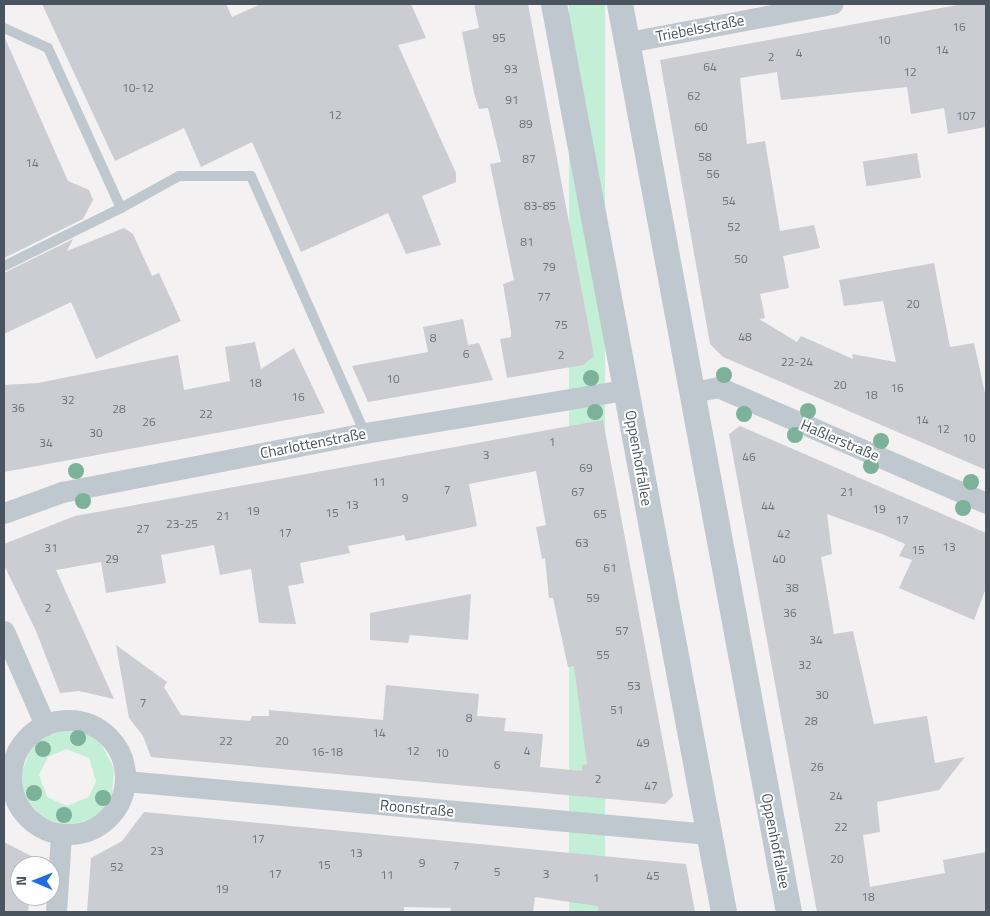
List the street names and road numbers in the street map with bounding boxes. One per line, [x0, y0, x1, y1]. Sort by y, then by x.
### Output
street label: Triebelsstraße [654, 11, 746, 45]
street label: Oppenhoffallee [622, 409, 656, 507]
street label: Haßlerstraße [798, 415, 882, 465]
street label: Charlottenstraße [259, 424, 367, 462]
street label: Oppenhoffallee [758, 792, 794, 890]
street label: Roonstraße [379, 796, 455, 820]

